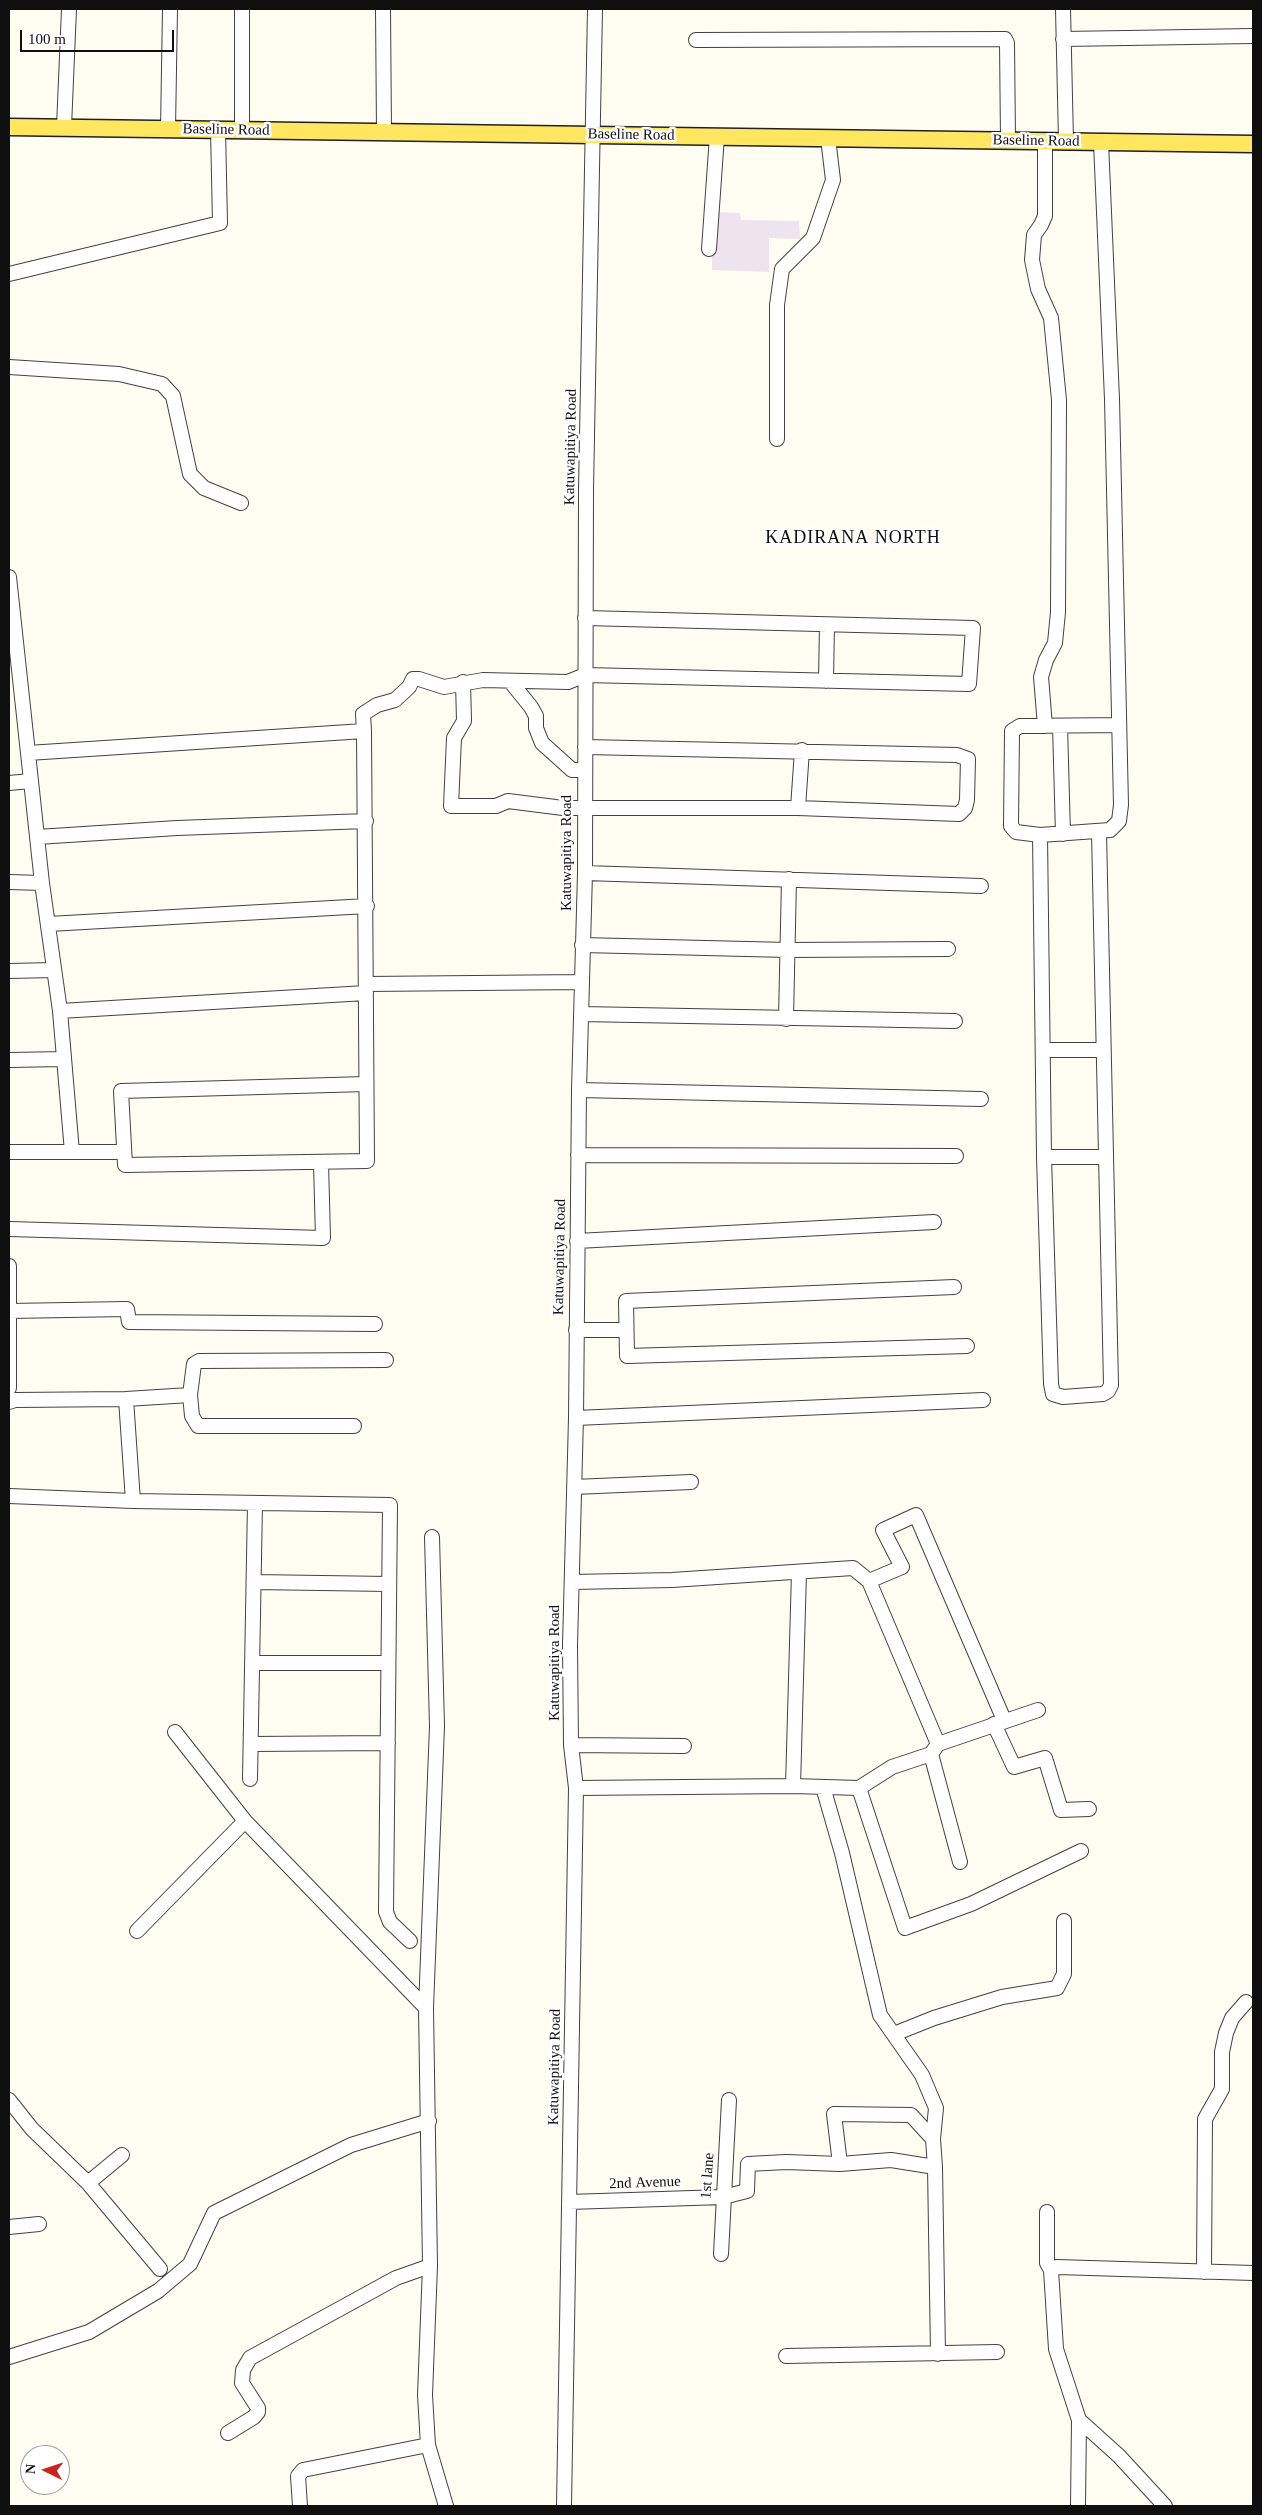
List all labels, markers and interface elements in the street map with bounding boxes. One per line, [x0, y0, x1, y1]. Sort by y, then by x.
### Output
scale bar [22, 20, 176, 52]
text: 100 m [28, 31, 66, 47]
street label: Baseline Road [182, 120, 270, 140]
street label: Baseline Road [587, 125, 675, 145]
street label: Baseline Road [992, 131, 1080, 151]
street label: Katuwapitiya Road [561, 389, 581, 505]
district label: KADIRANA NORTH [764, 527, 942, 549]
street label: Katuwapitiya Road [558, 795, 576, 911]
street label: Katuwapitiya Road [550, 1199, 570, 1315]
street label: Katuwapitiya Road [546, 1605, 564, 1721]
street label: Katuwapitiya Road [545, 2009, 565, 2125]
street label: 1st lane [697, 2152, 719, 2200]
street label: 2nd Avenue [609, 2173, 681, 2193]
north arrow [20, 2445, 70, 2495]
text: N [23, 2463, 38, 2475]

